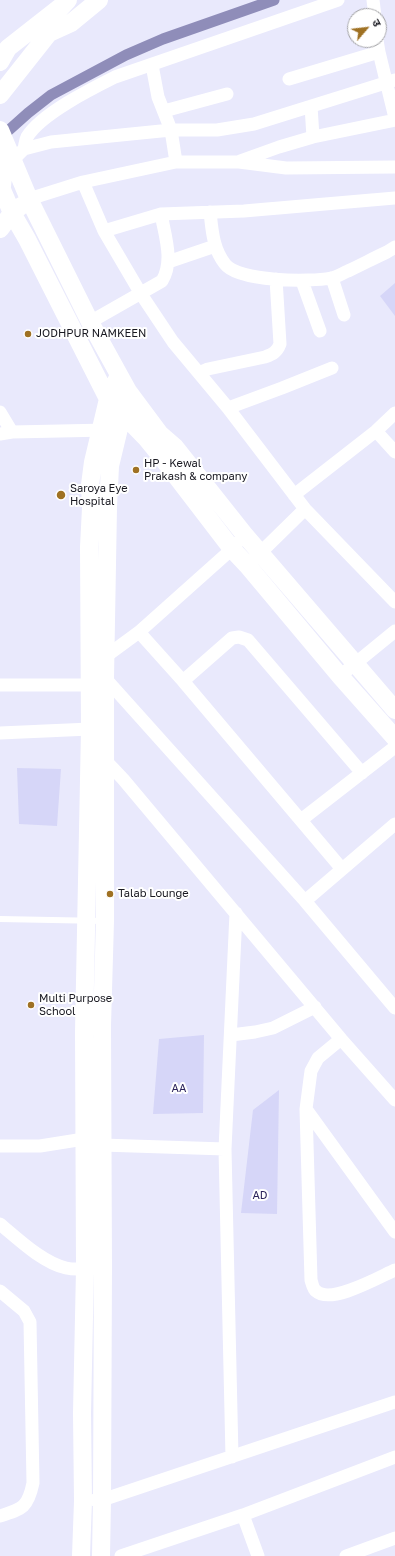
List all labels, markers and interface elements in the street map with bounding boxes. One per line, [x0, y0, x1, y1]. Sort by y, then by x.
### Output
north arrow [347, 8, 387, 48]
text: उ [370, 17, 384, 28]
place label: JODHPUR NAMKEEN [36, 327, 146, 341]
marker: JODHPUR NAMKEEN [23, 329, 33, 339]
place label: HP - Kewal Prakash & company [144, 457, 247, 483]
marker: HP - Kewal Prakash & company [131, 465, 141, 475]
place label: Saroya Eye Hospital [70, 482, 128, 508]
marker: Saroya Eye Hospital [55, 489, 67, 501]
place label: Talab Lounge [118, 887, 189, 901]
marker: Talab Lounge [105, 889, 115, 899]
place label: Multi Purpose School [39, 992, 112, 1018]
marker: Multi Purpose School [26, 1000, 36, 1010]
park label: AA [172, 1082, 186, 1096]
park label: AD [252, 1189, 268, 1203]

